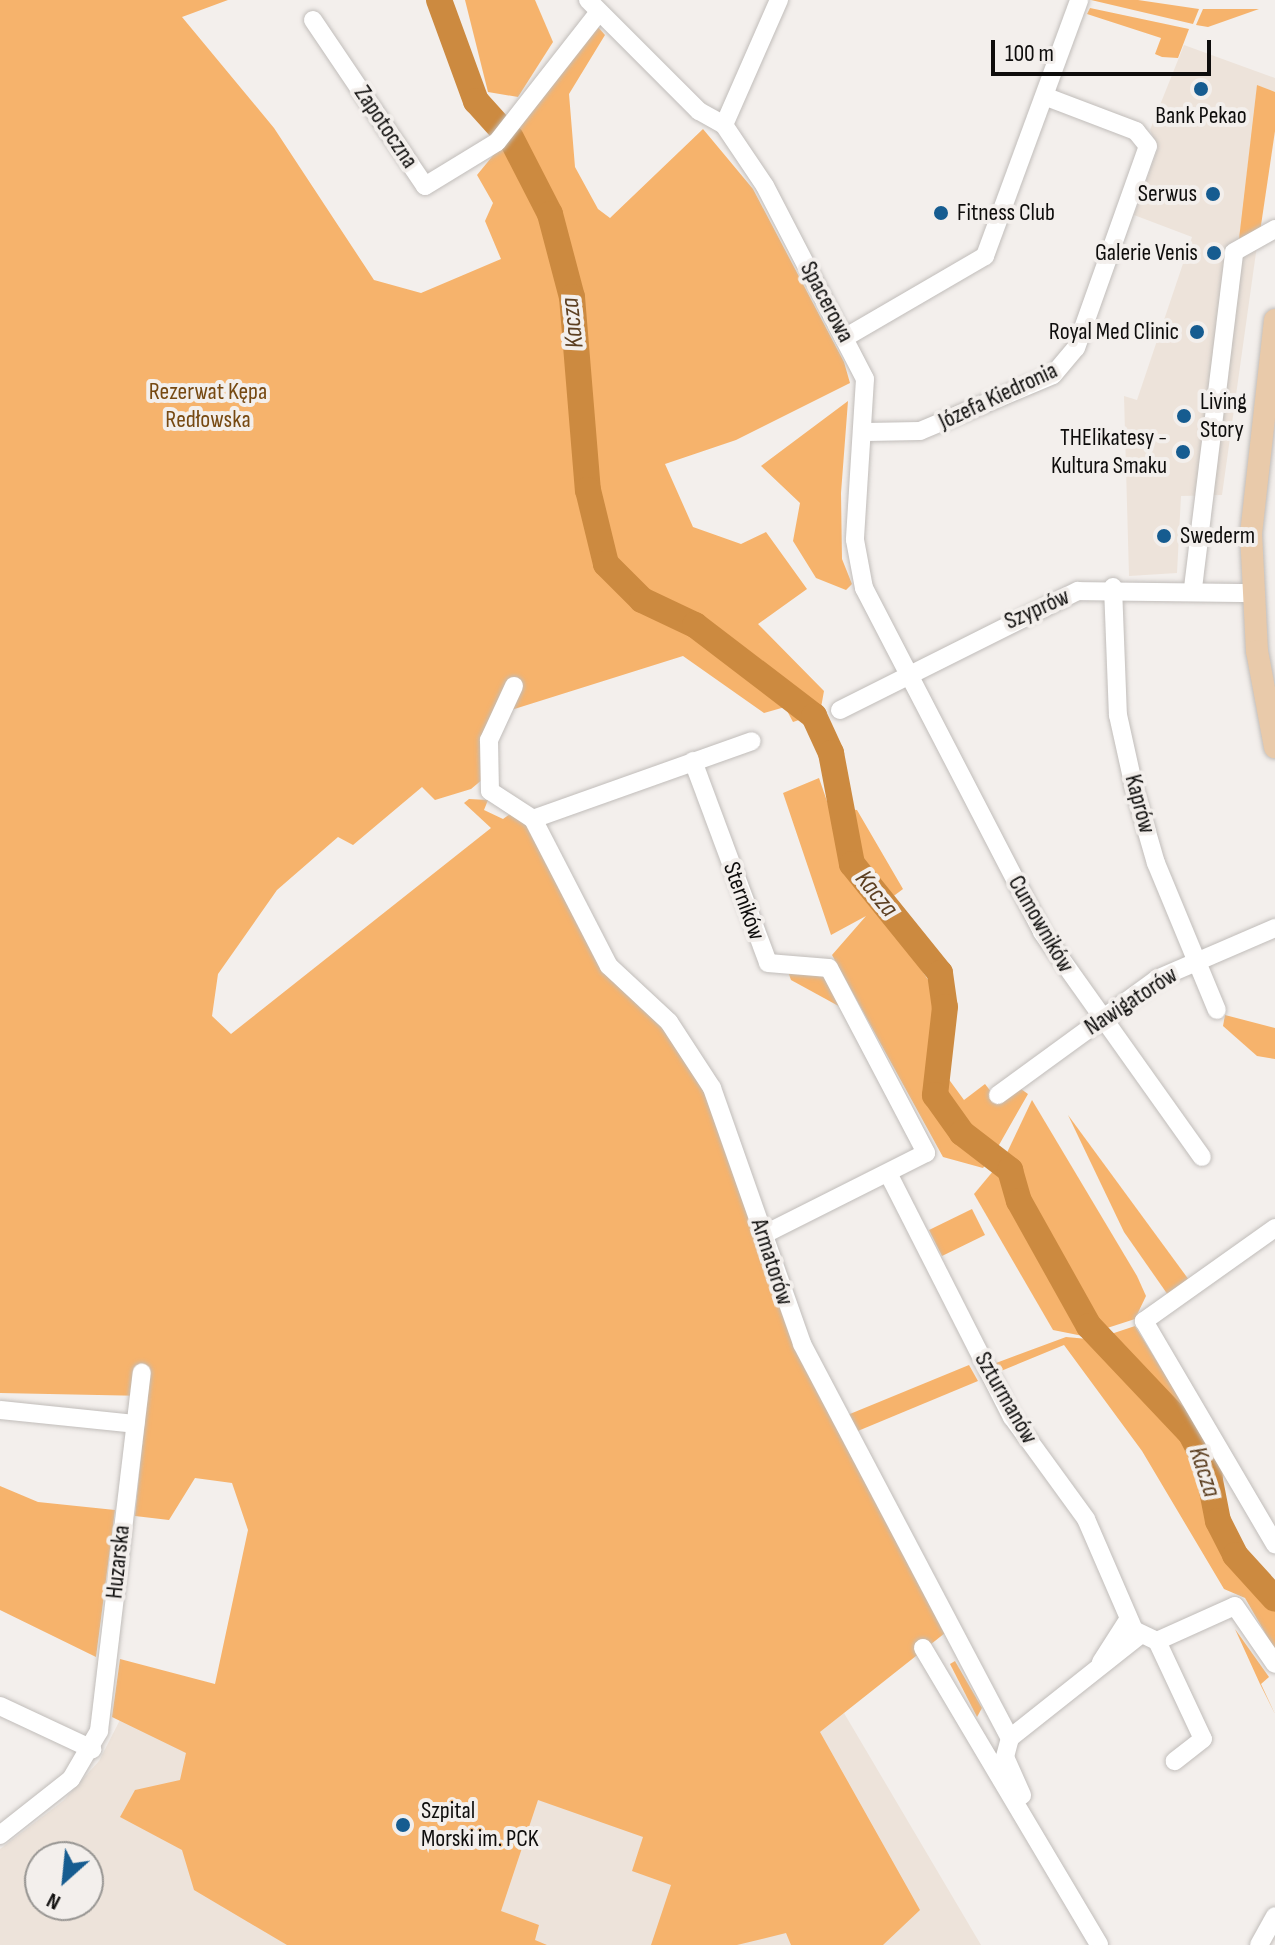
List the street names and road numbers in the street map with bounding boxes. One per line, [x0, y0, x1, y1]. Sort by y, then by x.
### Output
street label: Zapotoczna [348, 80, 424, 174]
street label: Spacerowa [794, 257, 860, 347]
street label: Józefa Kiedronia [934, 356, 1062, 436]
street label: Szyprów [1000, 582, 1074, 636]
street label: Kaprów [1118, 771, 1162, 837]
street label: Sterników [717, 858, 771, 944]
street label: Cumowników [1002, 870, 1080, 978]
street label: Nawigatorów [1079, 960, 1183, 1042]
street label: Armatorów [745, 1215, 799, 1309]
street label: Szturmanów [968, 1347, 1044, 1449]
street label: Huzarska [100, 1524, 136, 1600]

